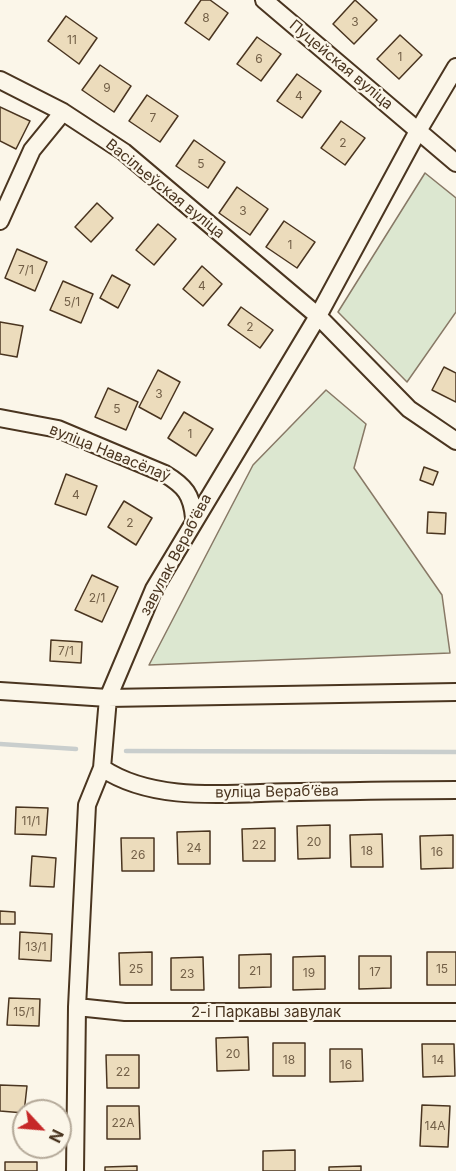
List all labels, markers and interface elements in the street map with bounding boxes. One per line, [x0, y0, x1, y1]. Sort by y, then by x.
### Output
house number: 8 [202, 11, 210, 25]
house number: 3 [351, 15, 359, 29]
street label: Пуцейская вуліца [286, 16, 396, 114]
house number: 11 [67, 33, 77, 47]
house number: 1 [398, 50, 402, 64]
house number: 6 [255, 52, 263, 66]
house number: 9 [103, 81, 111, 95]
house number: 4 [295, 89, 303, 103]
house number: 7 [150, 111, 156, 125]
street label: Васільеўская вуліца [102, 136, 228, 242]
house number: 2 [339, 136, 347, 150]
house number: 5 [197, 157, 205, 171]
house number: 3 [239, 204, 247, 218]
house number: 1 [288, 238, 292, 252]
house number: 7/1 [18, 263, 34, 277]
house number: 4 [198, 279, 206, 293]
house number: 5/1 [64, 295, 80, 309]
house number: 2 [246, 320, 254, 334]
house number: 3 [155, 387, 163, 401]
house number: 5 [113, 402, 121, 416]
street label: вуліца Навасёлаў [47, 420, 173, 486]
house number: 1 [188, 427, 192, 441]
house number: 4 [72, 488, 80, 502]
street label: завулак Верабʼёва [136, 491, 216, 619]
house number: 2 [126, 516, 134, 530]
house number: 2/1 [89, 591, 105, 605]
house number: 7/1 [58, 644, 74, 658]
street label: вуліца Верабʼёва [215, 782, 339, 802]
house number: 11/1 [22, 814, 40, 828]
house number: 20 [307, 835, 321, 849]
house number: 22 [252, 838, 266, 852]
house number: 24 [187, 841, 201, 855]
house number: 18 [361, 844, 373, 858]
house number: 16 [431, 845, 443, 859]
house number: 26 [131, 848, 145, 862]
house number: 13/1 [25, 940, 47, 954]
house number: 25 [129, 962, 143, 976]
house number: 15 [436, 962, 448, 976]
house number: 21 [249, 964, 261, 978]
house number: 17 [369, 965, 381, 979]
house number: 19 [303, 966, 315, 980]
house number: 23 [180, 967, 194, 981]
street label: 2-і Паркавы завулак [191, 1003, 341, 1021]
house number: 15/1 [13, 1005, 35, 1019]
house number: 20 [226, 1047, 240, 1061]
house number: 18 [283, 1053, 295, 1067]
house number: 14 [432, 1053, 444, 1067]
house number: 16 [340, 1058, 352, 1072]
house number: 22 [116, 1065, 130, 1079]
north arrow [12, 1099, 72, 1159]
house number: 22А [112, 1116, 134, 1130]
house number: 14А [425, 1119, 445, 1133]
text: N [45, 1126, 68, 1146]

